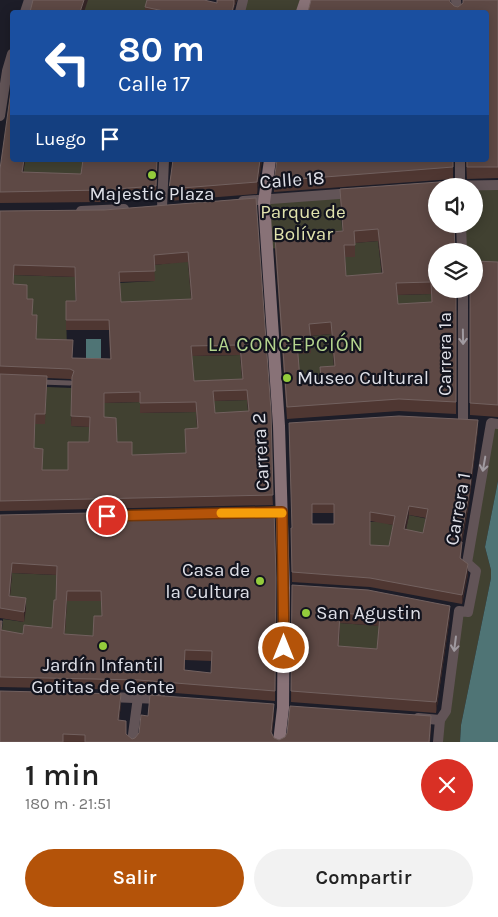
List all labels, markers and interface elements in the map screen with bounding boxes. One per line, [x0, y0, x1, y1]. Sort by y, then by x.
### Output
text: 80 m [118, 29, 205, 70]
icon: left [35, 30, 100, 95]
text: Calle 17 [118, 71, 190, 97]
icon: arrive [96, 125, 124, 153]
text: Luego [35, 128, 86, 150]
street label: Calle 18 [259, 167, 325, 193]
marker: Majestic Plaza [146, 169, 158, 181]
map controls [428, 178, 483, 298]
button: sound [428, 178, 483, 233]
place label: Majestic Plaza [89, 183, 215, 205]
park label: Parque de Bolívar [260, 201, 346, 245]
button: layers [428, 243, 483, 298]
street label: Carrera 1a [434, 312, 456, 396]
one-way arrow [459, 329, 468, 345]
district label: LA CONCEPCIÓN [208, 332, 364, 356]
place label: Museo Cultural [297, 367, 429, 389]
marker: Museo Cultural [281, 372, 293, 384]
street label: Carrera 2 [248, 412, 274, 492]
one-way arrow [478, 455, 488, 471]
street label: Carrera 1 [441, 471, 475, 547]
pin [86, 495, 128, 537]
icon: arrive [93, 502, 121, 530]
place label: Casa de la Cultura [165, 559, 250, 603]
marker: Casa de la Cultura [254, 575, 266, 587]
place label: San Agustin [316, 602, 421, 624]
marker: San Agustin [300, 607, 312, 619]
position arrow [257, 621, 309, 673]
one-way arrow [449, 636, 459, 652]
marker: Jardín Infantil Gotitas de Gente [97, 640, 109, 652]
place label: Jardín Infantil Gotitas de Gente [31, 654, 175, 698]
text: 1 min [25, 757, 99, 793]
button: close [421, 759, 473, 811]
text: 180 m · 21:51 [25, 794, 111, 813]
button: Salir [25, 849, 244, 907]
button: Compartir [254, 849, 473, 907]

